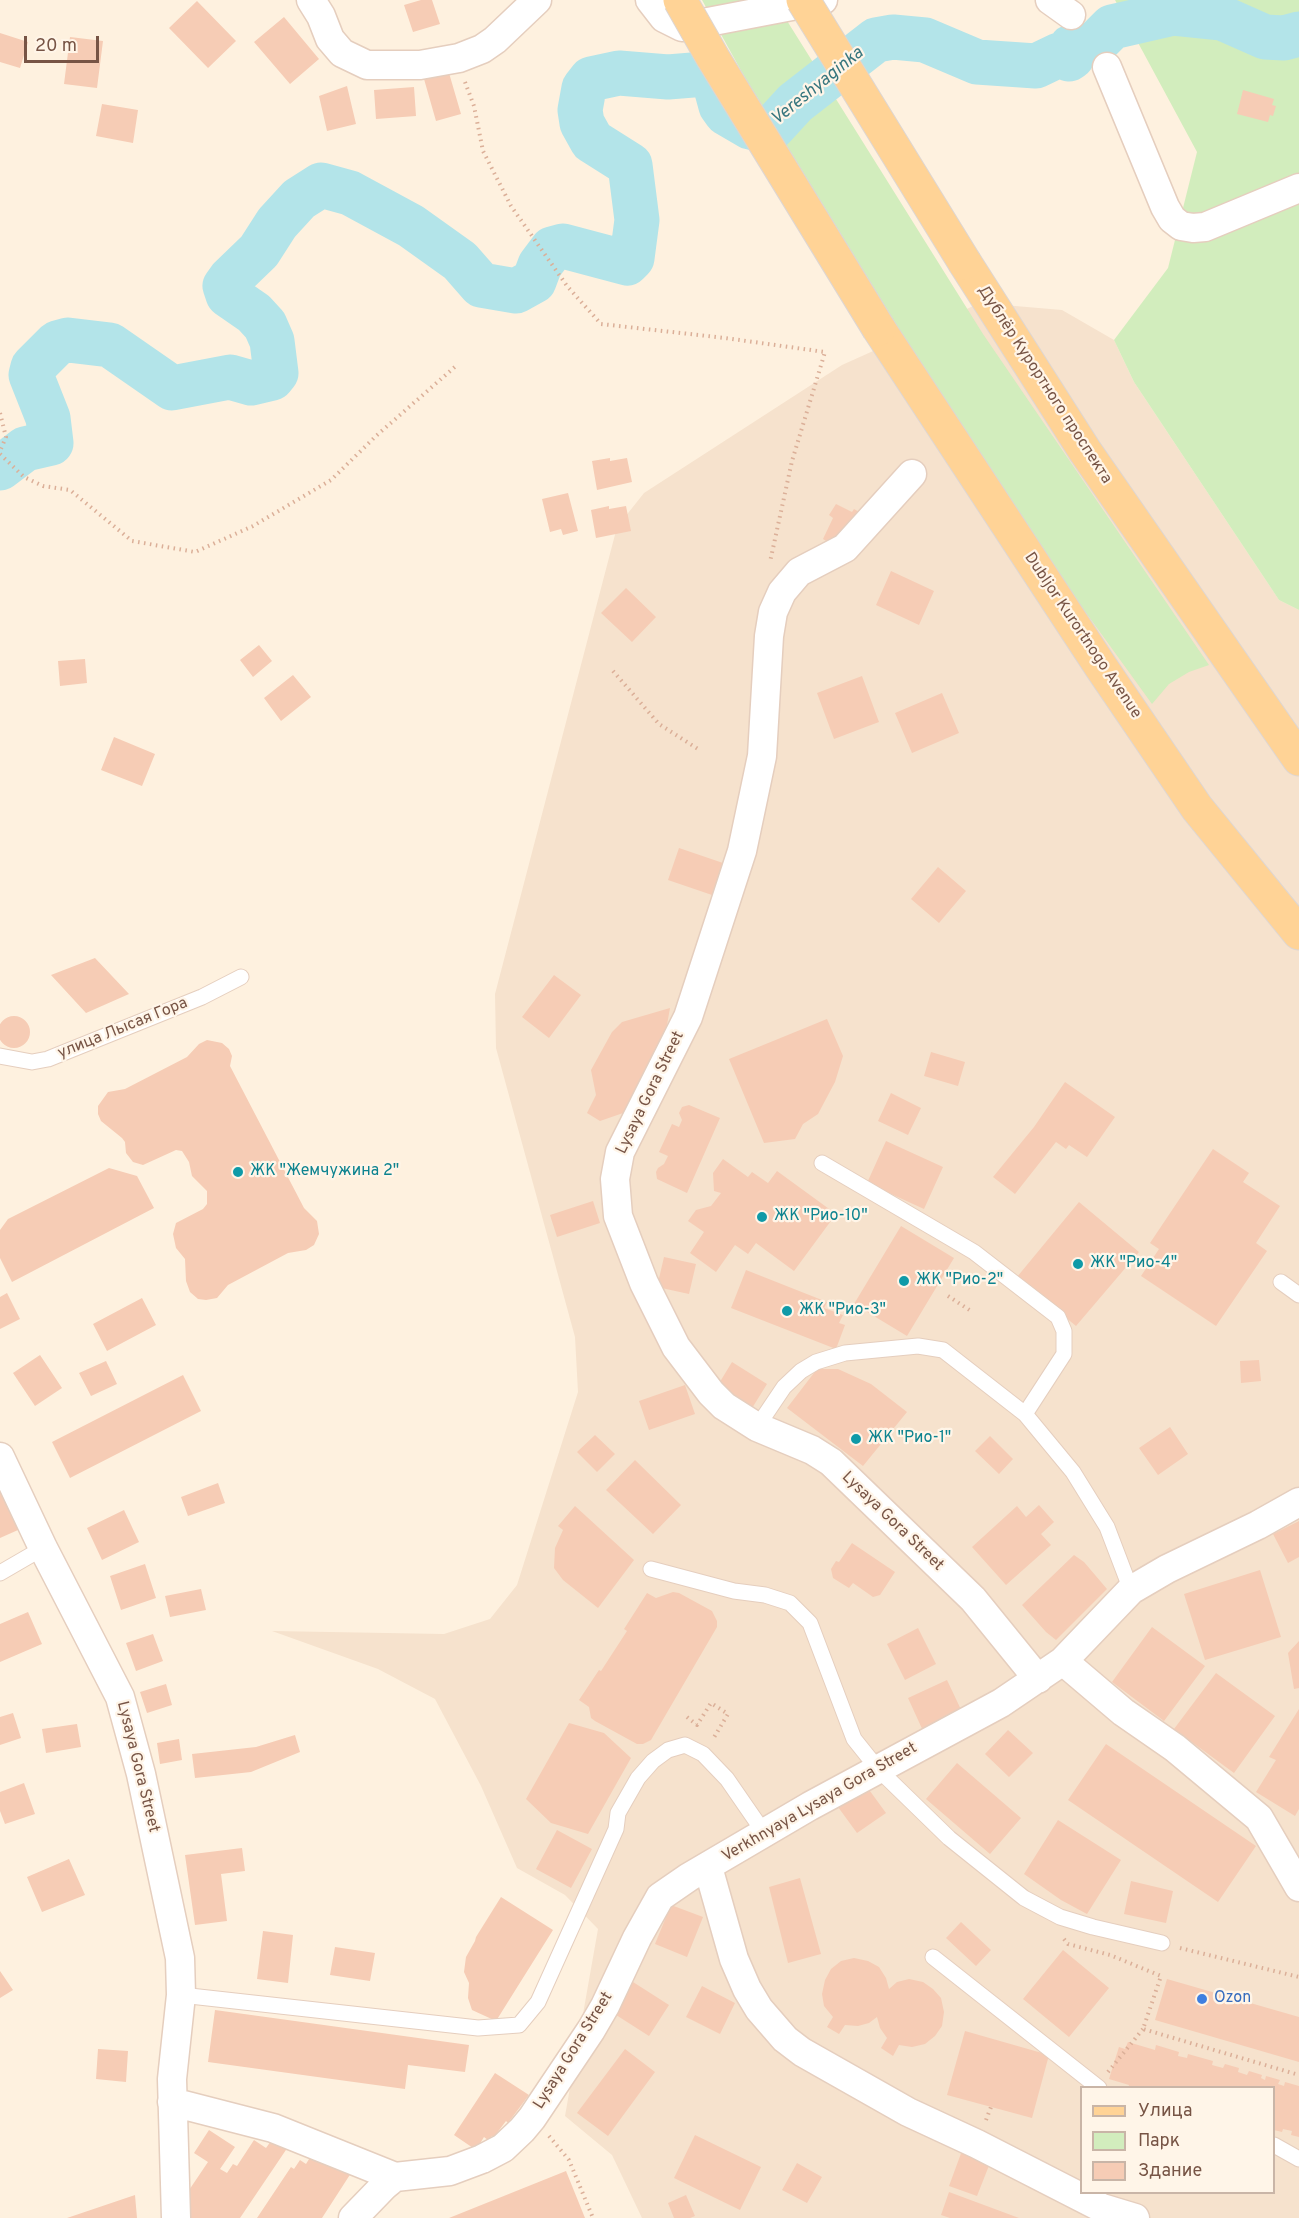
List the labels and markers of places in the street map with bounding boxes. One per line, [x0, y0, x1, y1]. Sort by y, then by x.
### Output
place label: ЖК "Жемчужина 2" [250, 1162, 399, 1182]
marker: ЖК "Жемчужина 2" [231, 1165, 245, 1179]
place label: ЖК "Рио-10" [774, 1207, 868, 1227]
marker: ЖК "Рио-10" [755, 1210, 769, 1224]
place label: ЖК "Рио-4" [1090, 1254, 1177, 1274]
marker: ЖК "Рио-4" [1071, 1257, 1085, 1271]
place label: ЖК "Рио-2" [916, 1271, 1003, 1291]
marker: ЖК "Рио-2" [897, 1274, 911, 1288]
place label: ЖК "Рио-3" [799, 1301, 886, 1321]
marker: ЖК "Рио-3" [780, 1304, 794, 1318]
place label: ЖК "Рио-1" [868, 1429, 951, 1449]
marker: ЖК "Рио-1" [849, 1432, 863, 1446]
place label: Ozon [1214, 1989, 1251, 2009]
marker: Ozon [1195, 1992, 1209, 2006]

